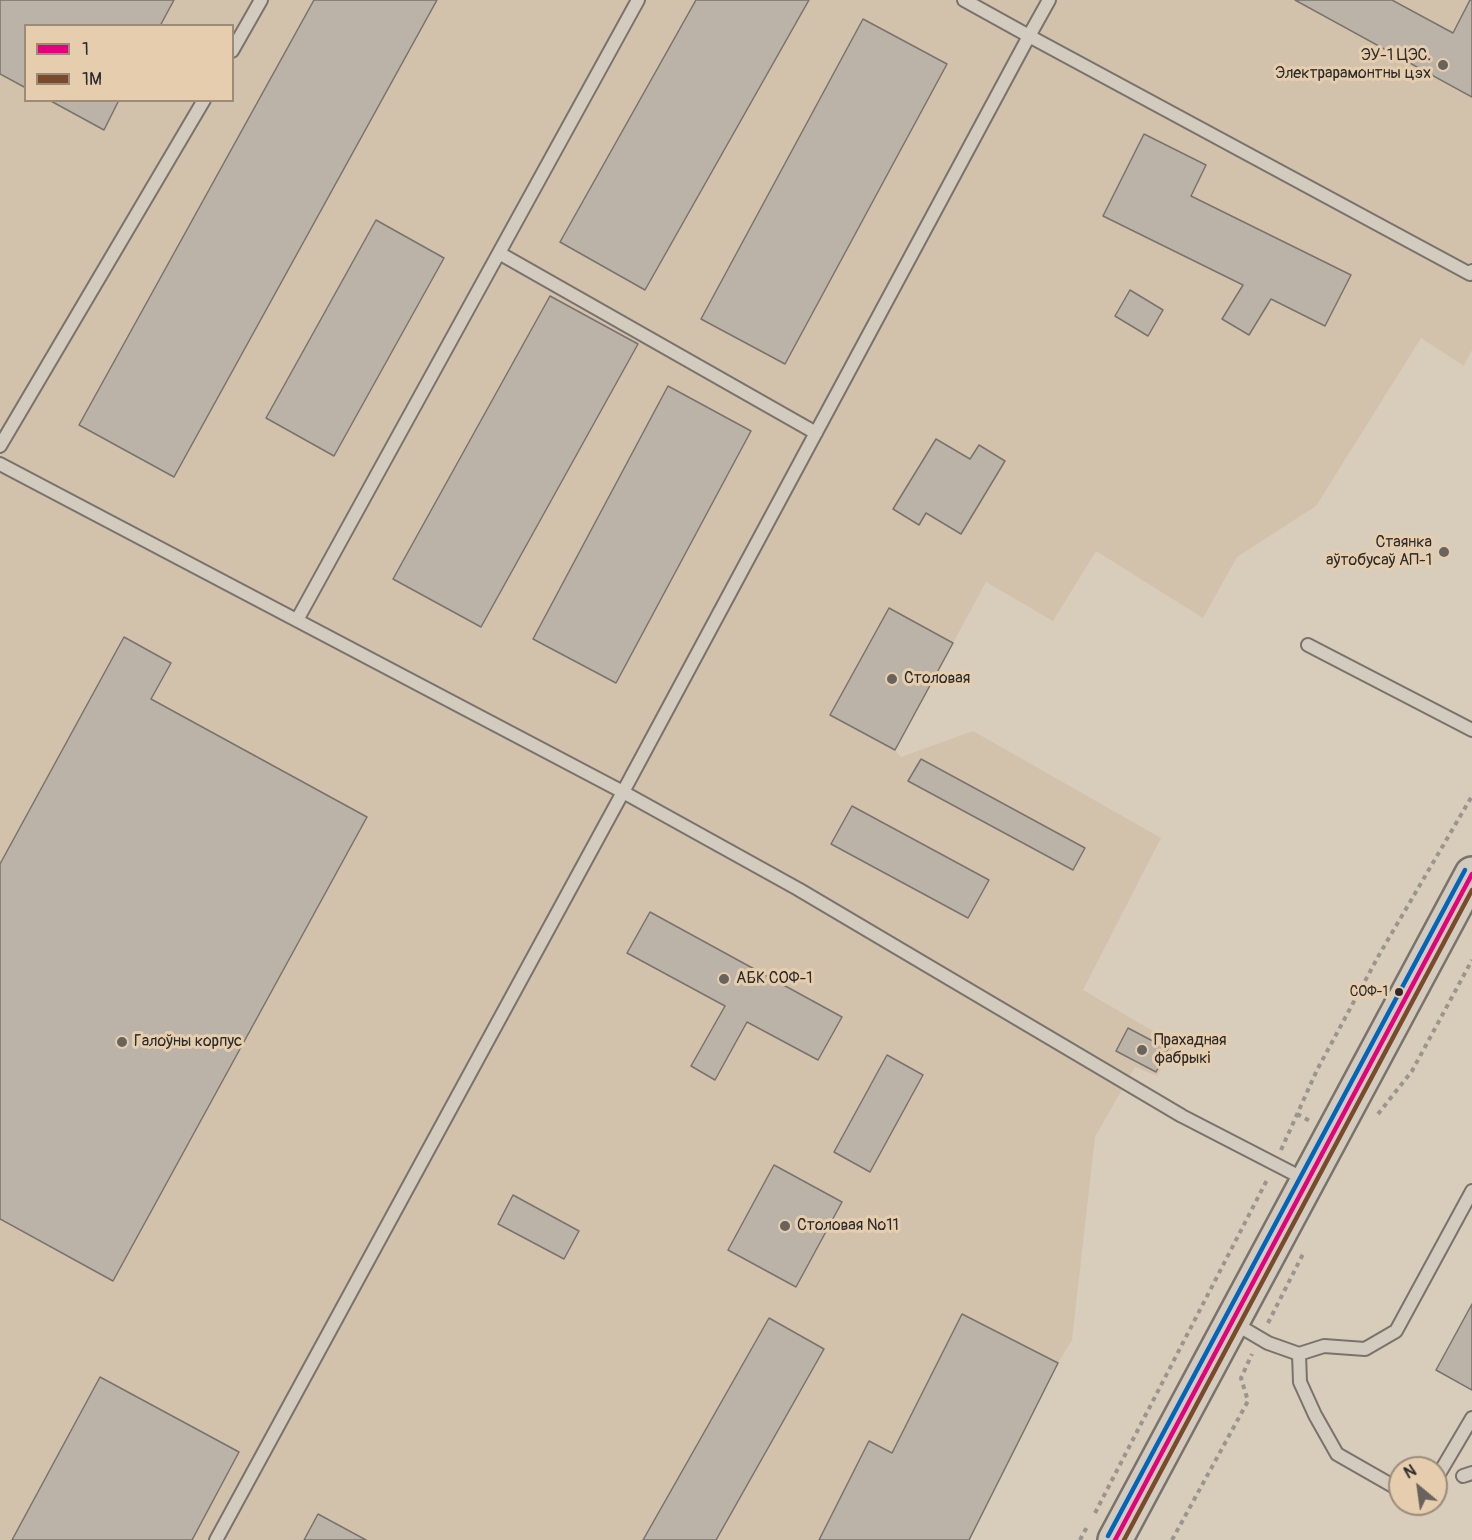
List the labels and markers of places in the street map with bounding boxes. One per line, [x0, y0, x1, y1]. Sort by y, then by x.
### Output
place label: ЭУ-1 ЦЭС. Электрарамонтны цэх [1275, 46, 1431, 84]
marker: ЭУ-1 ЦЭС. Электрарамонтны цэх [1436, 58, 1450, 72]
place label: Стаянка аўтобусаў АП-1 [1326, 533, 1432, 571]
marker: Стаянка аўтобусаў АП-1 [1437, 545, 1451, 559]
place label: Столовая [904, 669, 970, 689]
marker: Столовая [885, 672, 899, 686]
place label: АБК СОФ-1 [736, 969, 812, 989]
marker: АБК СОФ-1 [717, 972, 731, 986]
place label: СОФ-1 [1350, 984, 1388, 1000]
marker: СОФ-1 [1393, 986, 1405, 998]
place label: Прахадная фабрыкі [1154, 1031, 1227, 1069]
place label: Галоўны корпус [134, 1032, 242, 1052]
marker: Галоўны корпус [115, 1035, 129, 1049]
marker: Прахадная фабрыкі [1135, 1043, 1149, 1057]
place label: Столовая №11 [797, 1216, 899, 1236]
marker: Столовая №11 [778, 1219, 792, 1233]

